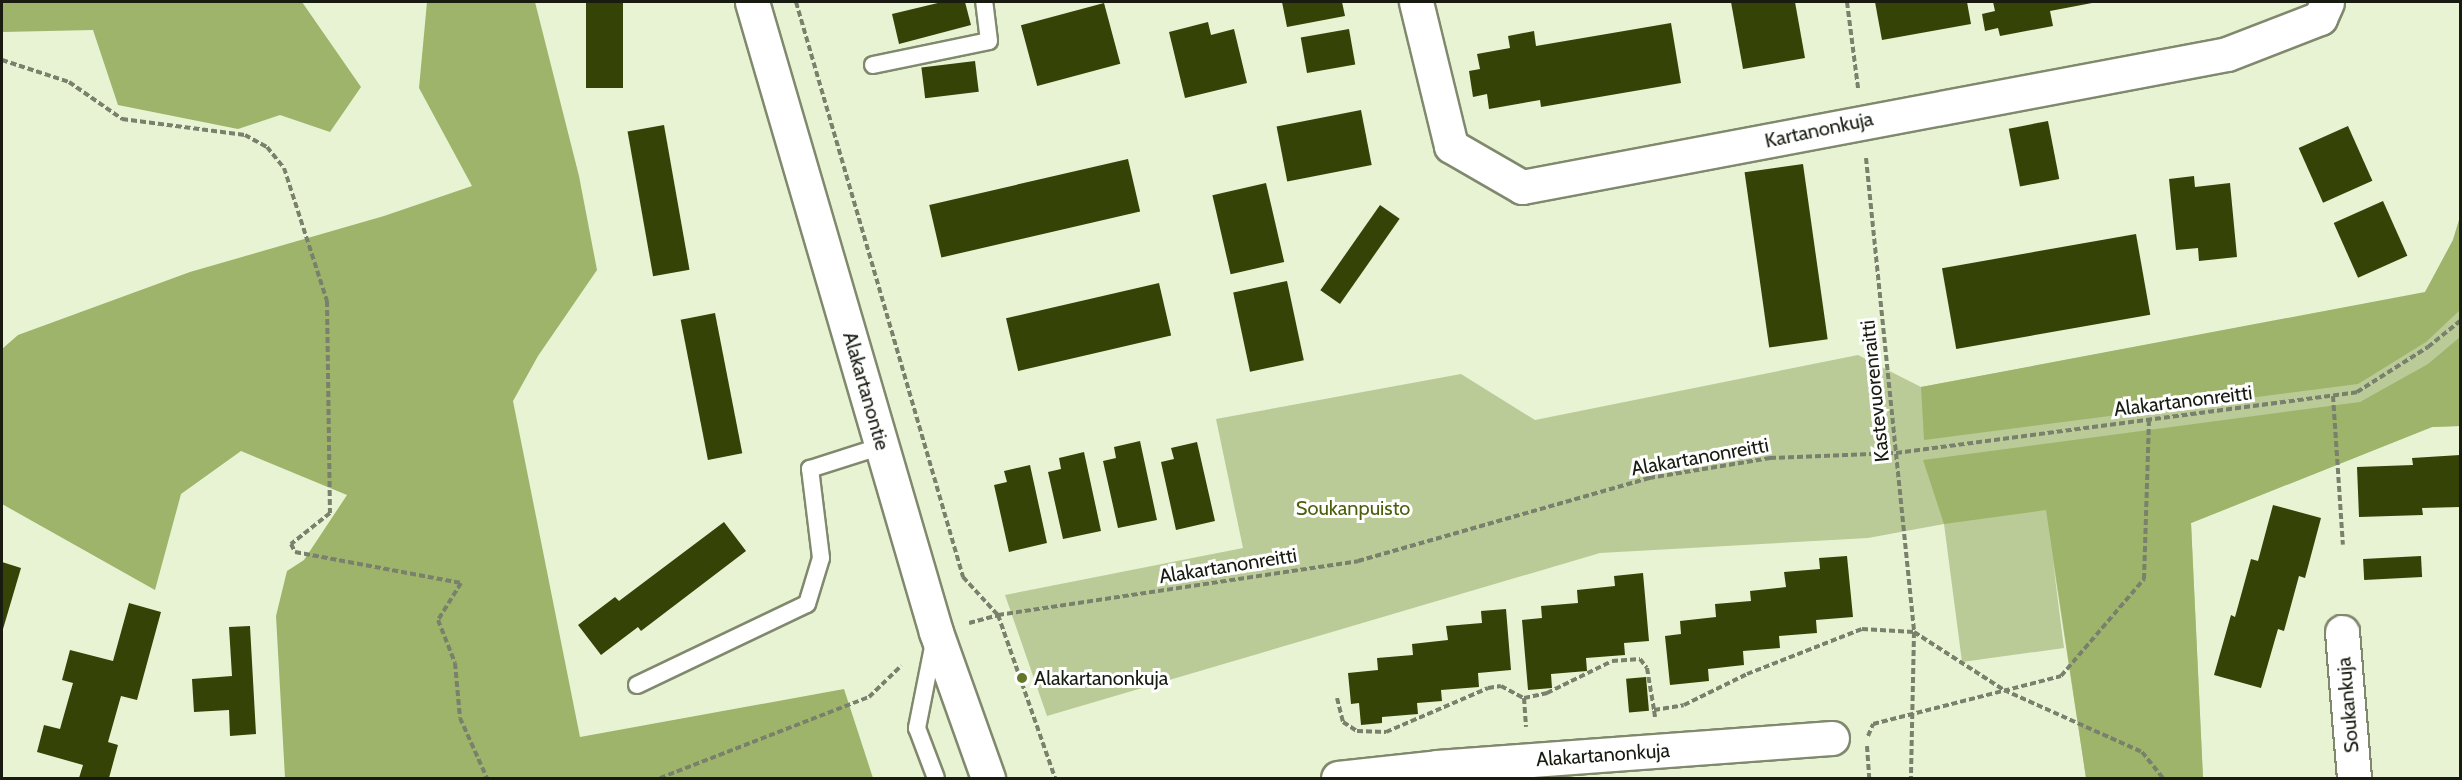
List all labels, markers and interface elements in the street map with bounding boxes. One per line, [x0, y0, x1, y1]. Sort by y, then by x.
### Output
street label: Kartanonkuja [1763, 107, 1875, 153]
street label: Kastevuorenraitti [1856, 319, 1894, 463]
street label: Alakartanontie [838, 329, 894, 453]
street label: Alakartanonreitti [2112, 381, 2254, 421]
street label: Alakartanonreitti [1629, 433, 1771, 481]
park label: Soukanpuisto [1296, 496, 1410, 520]
street label: Alakartanonreitti [1157, 543, 1299, 589]
street label: Soukankuja [2332, 656, 2364, 754]
place label: Alakartanonkuja [1034, 666, 1168, 690]
marker: Alakartanonkuja [1015, 671, 1029, 685]
street label: Alakartanonkuja [1535, 738, 1671, 772]

